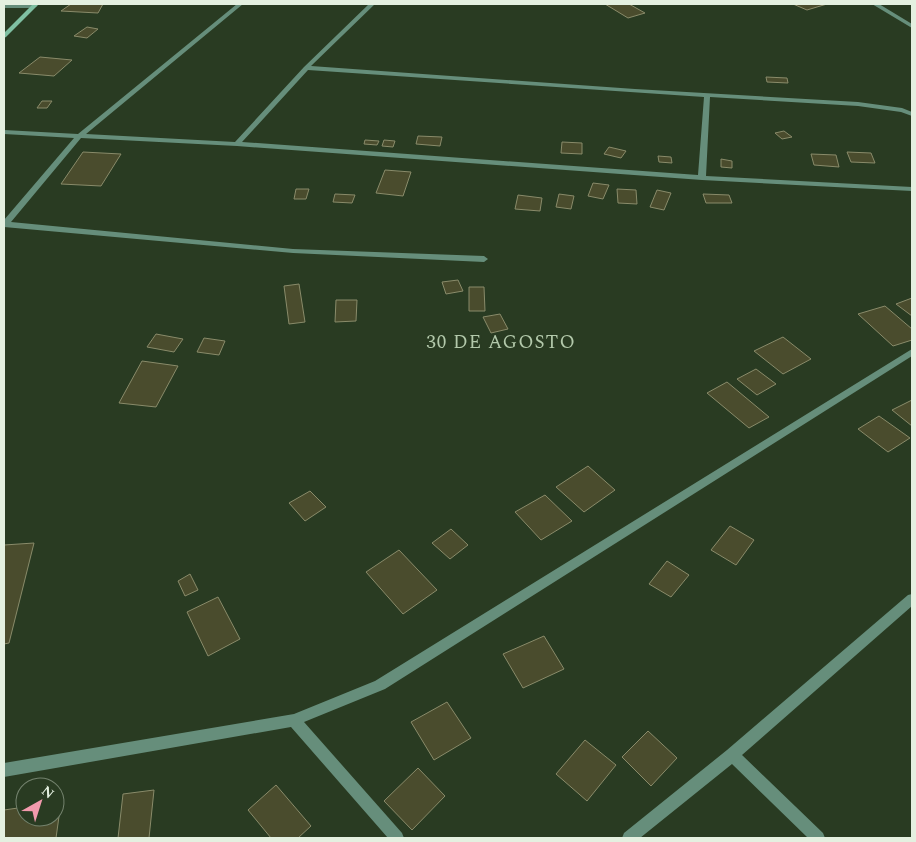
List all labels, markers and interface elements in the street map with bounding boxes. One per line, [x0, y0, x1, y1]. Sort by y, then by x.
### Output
district label: 30 DE AGOSTO [426, 328, 576, 357]
north arrow [15, 777, 65, 827]
text: N [37, 781, 59, 804]

